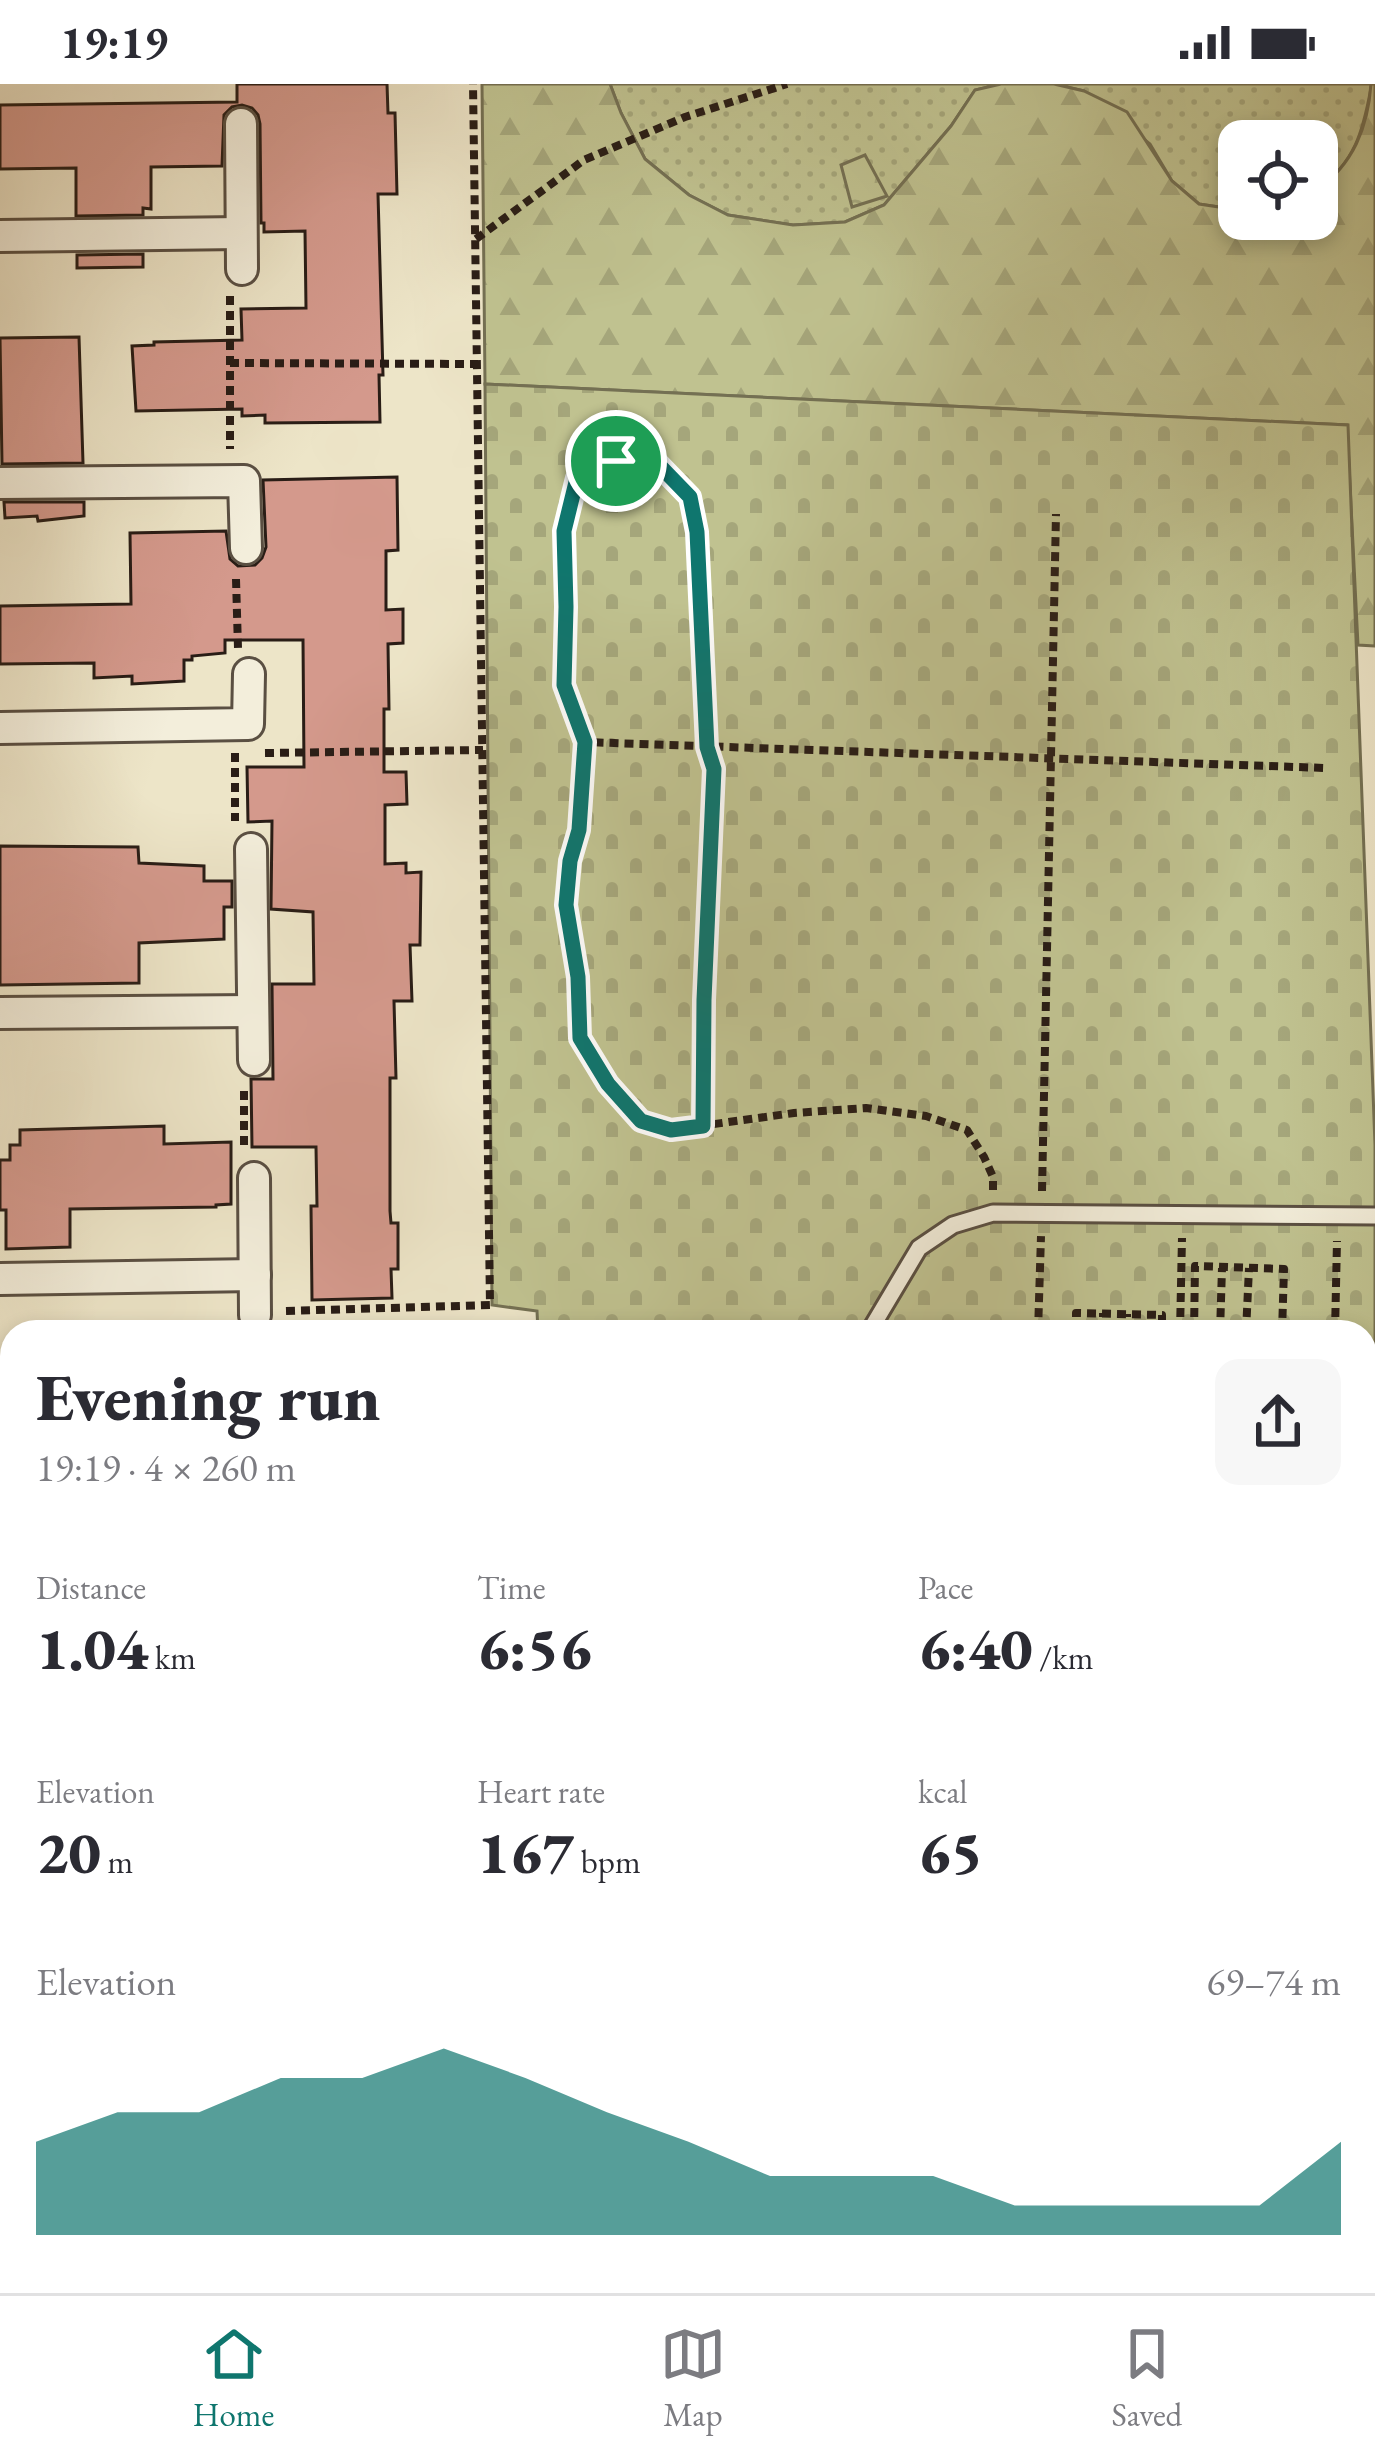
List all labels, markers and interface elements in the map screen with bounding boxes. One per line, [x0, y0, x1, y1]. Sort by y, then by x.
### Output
text: 19:19 [60, 13, 168, 71]
map controls [1218, 120, 1338, 240]
button: locate [1218, 120, 1338, 240]
pin [565, 410, 667, 512]
icon: arrive [583, 428, 649, 494]
text: Evening run [36, 1354, 381, 1440]
button: share [1215, 1359, 1341, 1485]
text: 19:19 · 4 × 260 m [36, 1442, 296, 1493]
text: Distance [36, 1566, 146, 1609]
text: Time [477, 1566, 546, 1609]
text: Pace [918, 1566, 973, 1609]
text: 1.04 [36, 1609, 148, 1687]
text: 6:56 [477, 1609, 592, 1687]
text: 6:40 [918, 1609, 1033, 1687]
text: km [148, 1636, 196, 1679]
text: /km [1033, 1636, 1093, 1679]
text: Elevation [36, 1770, 155, 1813]
text: Heart rate [477, 1770, 605, 1813]
text: kcal [918, 1770, 968, 1813]
text: 20 [36, 1813, 101, 1891]
text: 167 [477, 1813, 574, 1891]
text: 65 [918, 1813, 983, 1891]
text: m [101, 1840, 133, 1883]
text: bpm [574, 1840, 641, 1883]
text: Elevation [36, 1956, 176, 2007]
text: 69–74 m [1207, 1956, 1341, 2007]
tab: Home [193, 2321, 274, 2436]
tab: Map [660, 2321, 726, 2436]
tab: Saved [1111, 2321, 1182, 2436]

